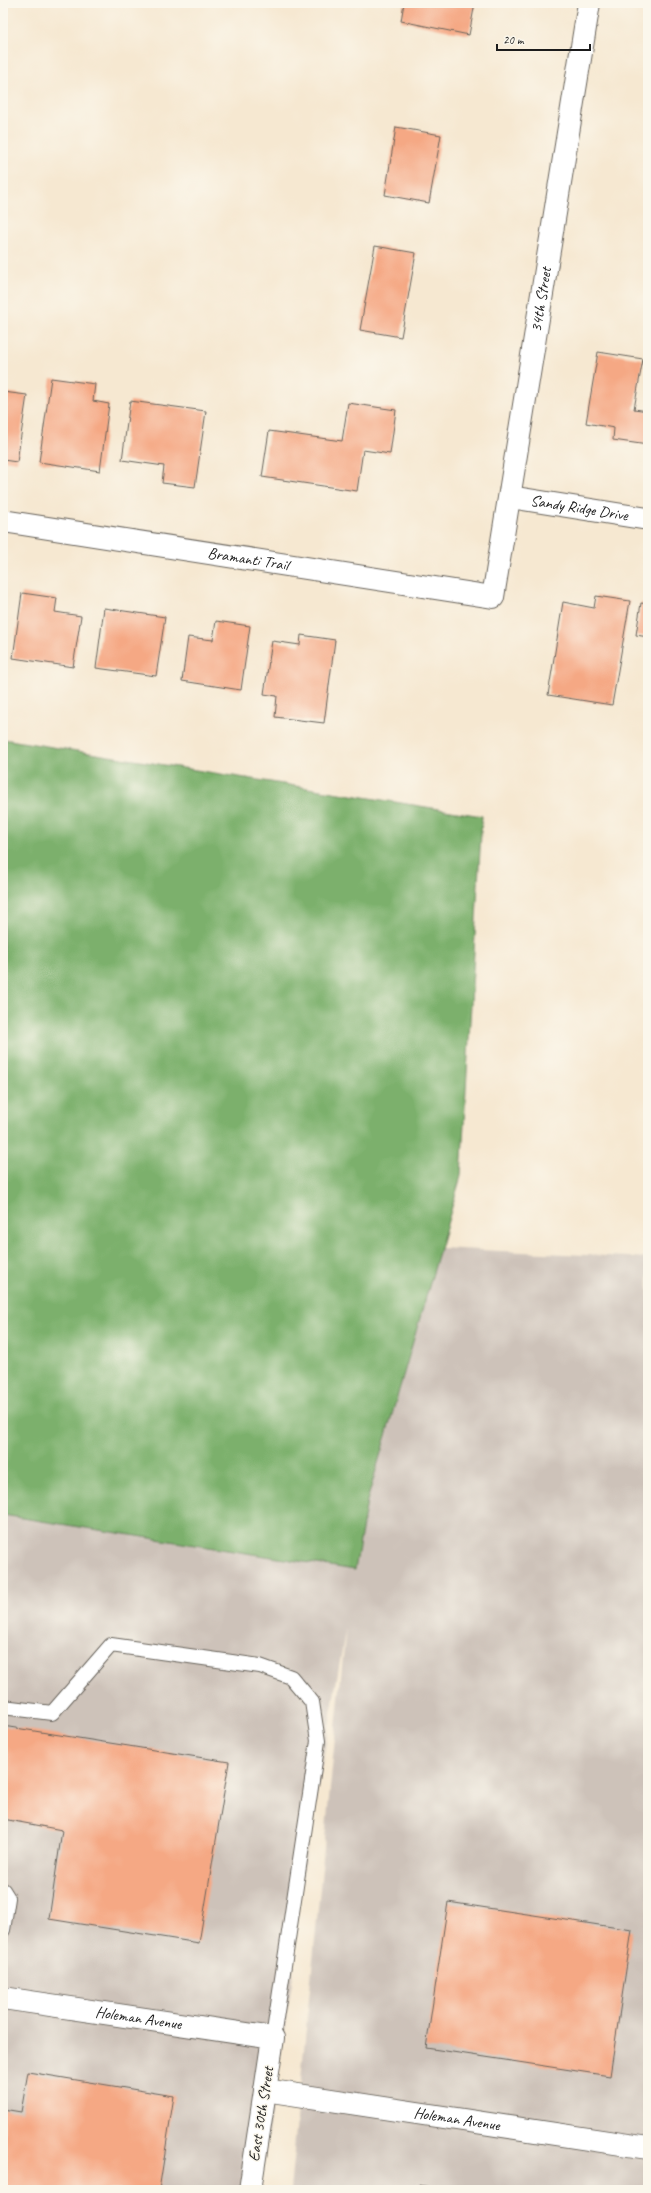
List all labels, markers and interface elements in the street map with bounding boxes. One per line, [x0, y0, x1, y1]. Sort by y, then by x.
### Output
scale bar [497, 26, 590, 52]
text: 20 m [503, 32, 525, 48]
street label: 34th Street [526, 264, 556, 334]
street label: Sandy Ridge Drive [529, 490, 631, 526]
street label: Bramanti Trail [206, 543, 293, 576]
street label: Holeman Avenue [94, 2002, 185, 2035]
street label: East 30th Street [244, 2064, 279, 2163]
street label: Holeman Avenue [412, 2103, 503, 2136]

